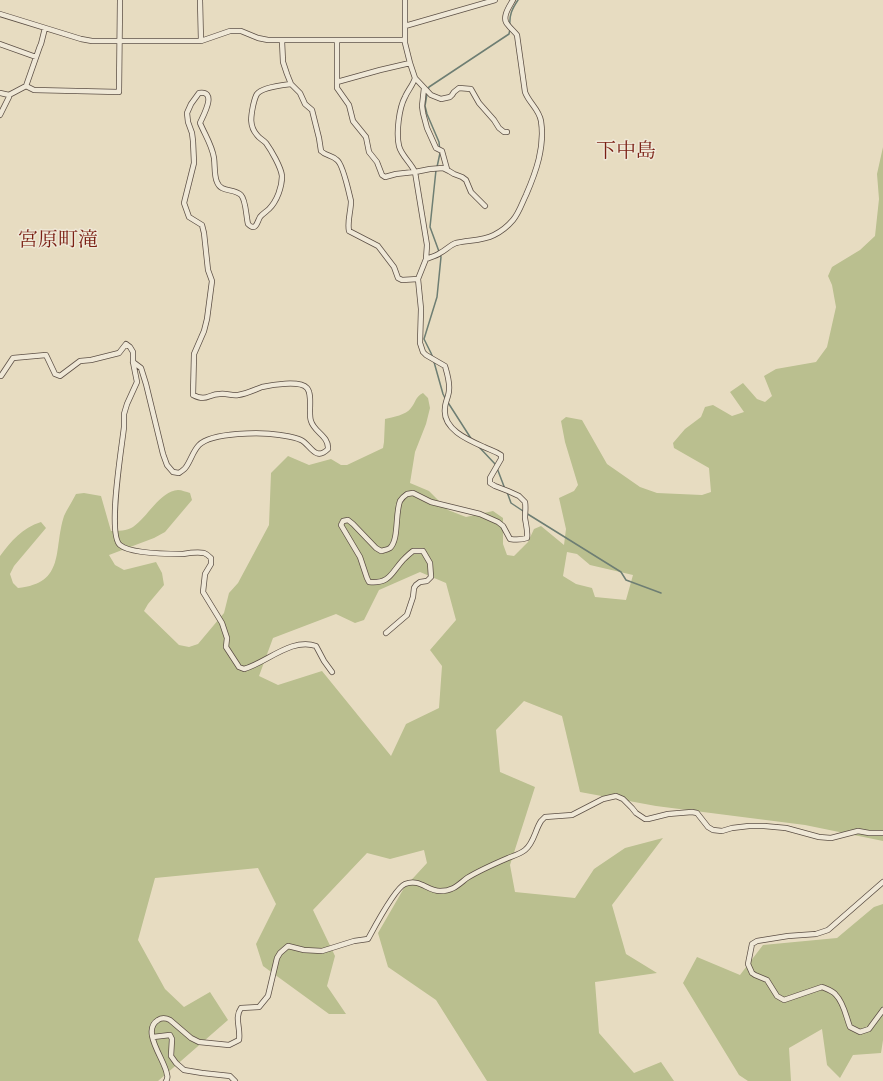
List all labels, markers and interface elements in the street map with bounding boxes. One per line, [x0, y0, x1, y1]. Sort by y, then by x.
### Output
district label: 下中島 [596, 140, 656, 164]
district label: 宮原町滝 [18, 229, 98, 253]

